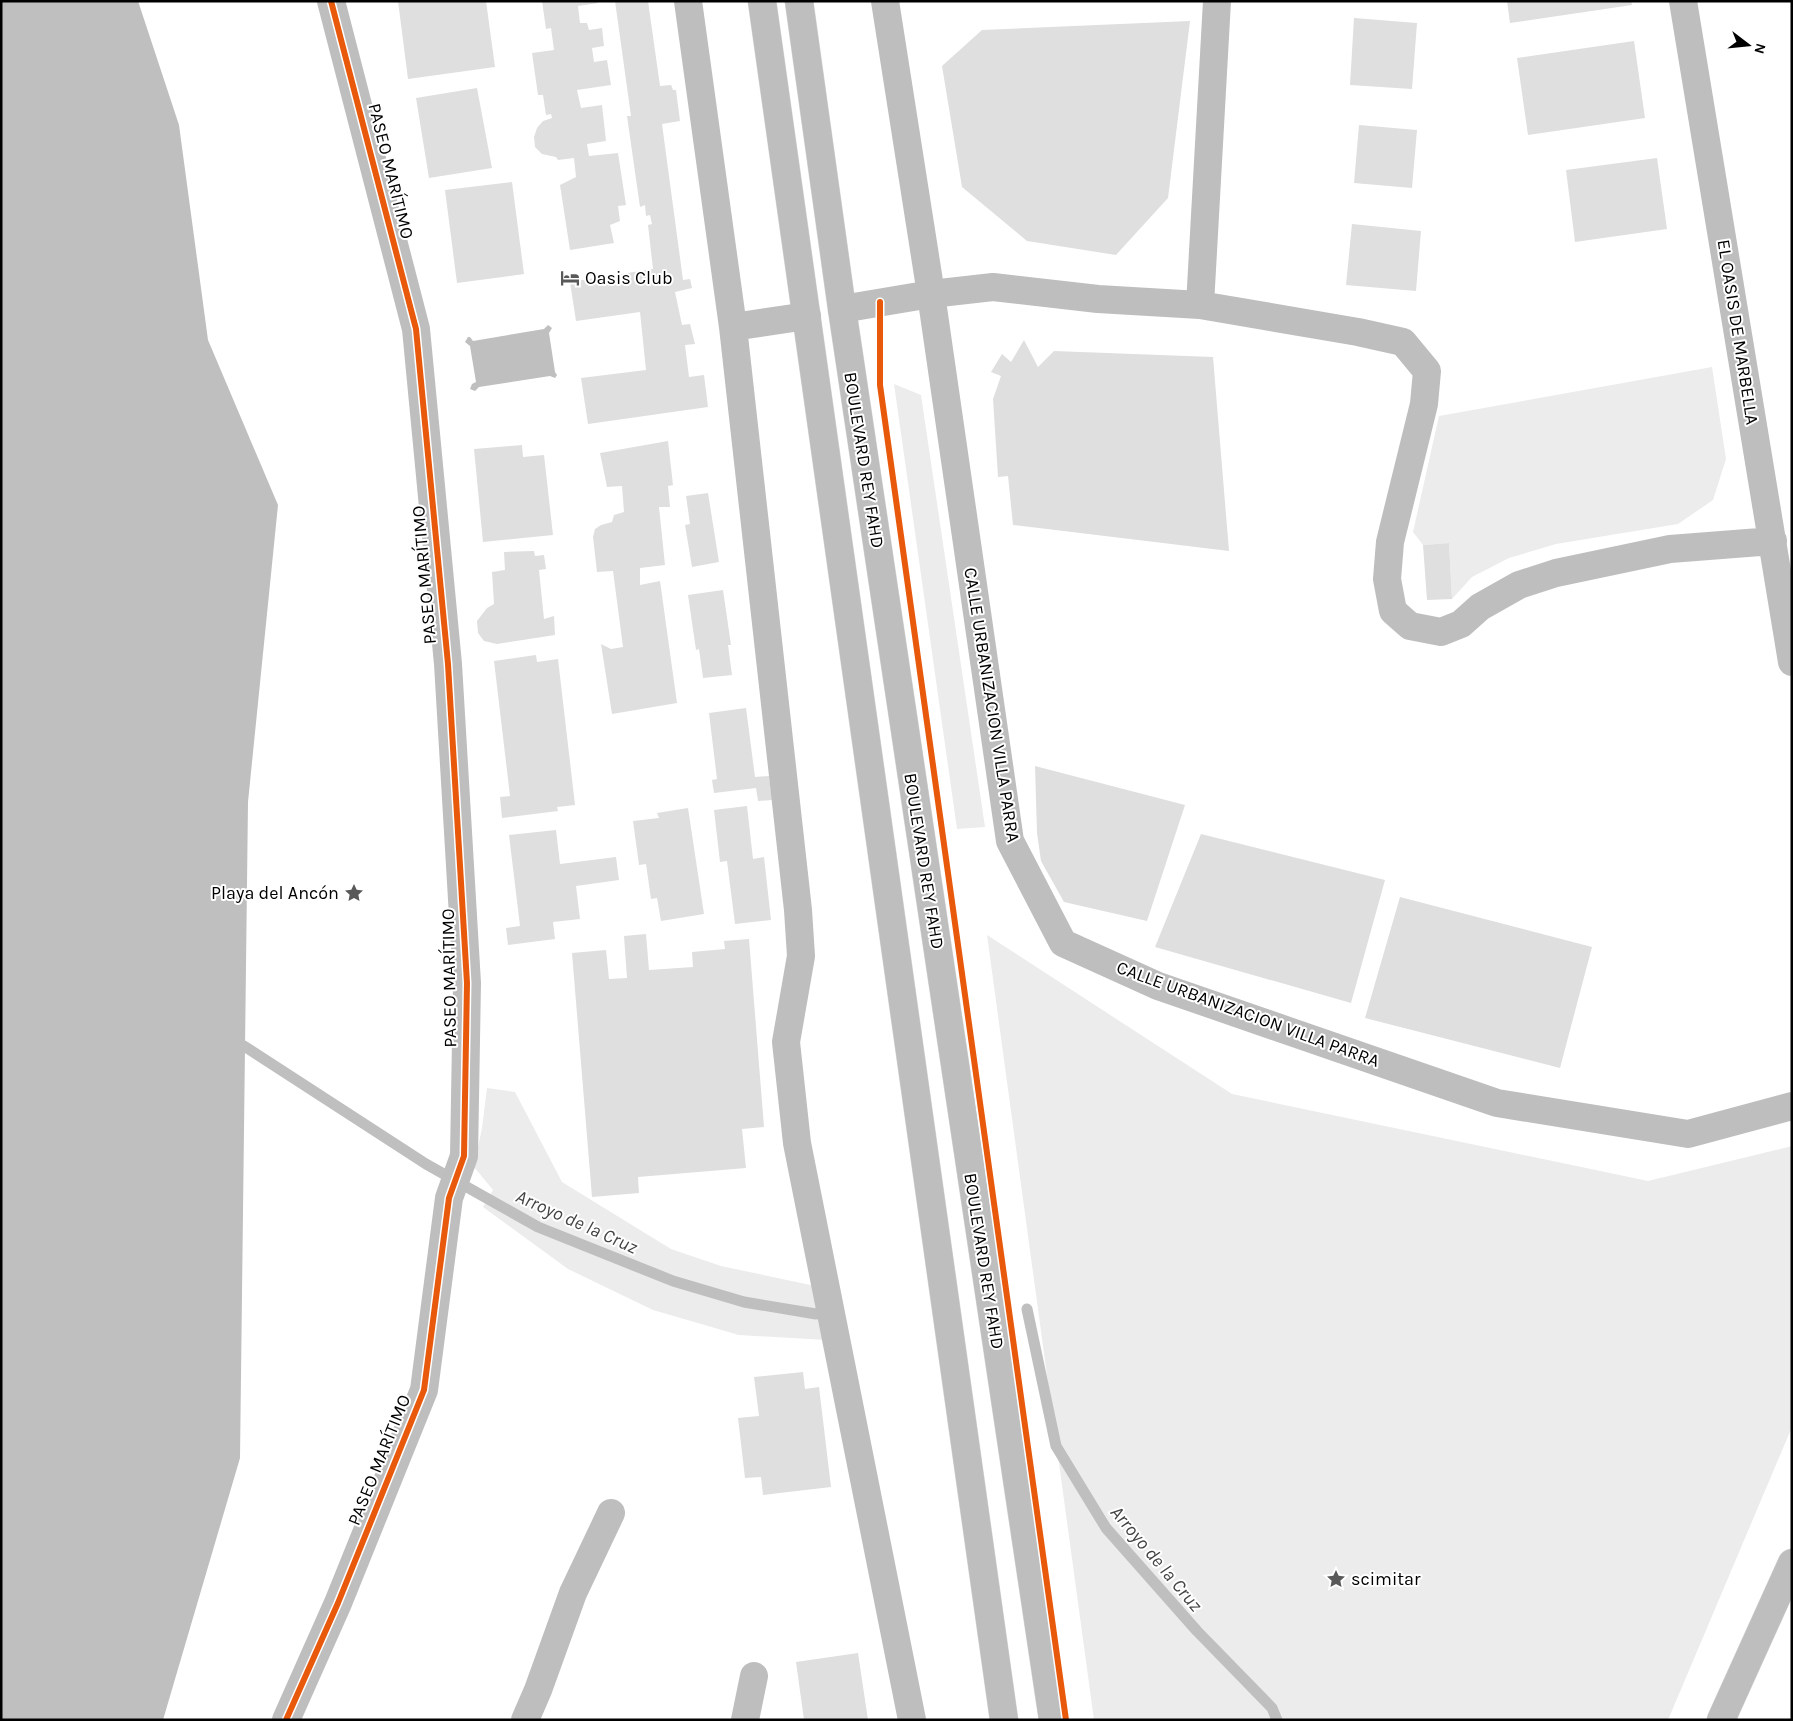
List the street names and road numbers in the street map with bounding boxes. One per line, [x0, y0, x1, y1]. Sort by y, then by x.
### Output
street label: PASEO MARÍTIMO [364, 101, 419, 241]
street label: EL OASIS DE MARBELLA [1712, 238, 1764, 426]
street label: BOULEVARD REY FAHD [839, 370, 889, 550]
street label: PASEO MARÍTIMO [406, 505, 441, 645]
street label: CALLE URBANIZACION VILLA PARRA [959, 566, 1025, 844]
street label: BOULEVARD REY FAHD [899, 771, 949, 951]
street label: PASEO MARÍTIMO [436, 908, 461, 1048]
street label: CALLE URBANIZACION VILLA PARRA [1114, 956, 1382, 1072]
street label: BOULEVARD REY FAHD [959, 1171, 1009, 1351]
street label: PASEO MARÍTIMO [342, 1391, 415, 1529]

